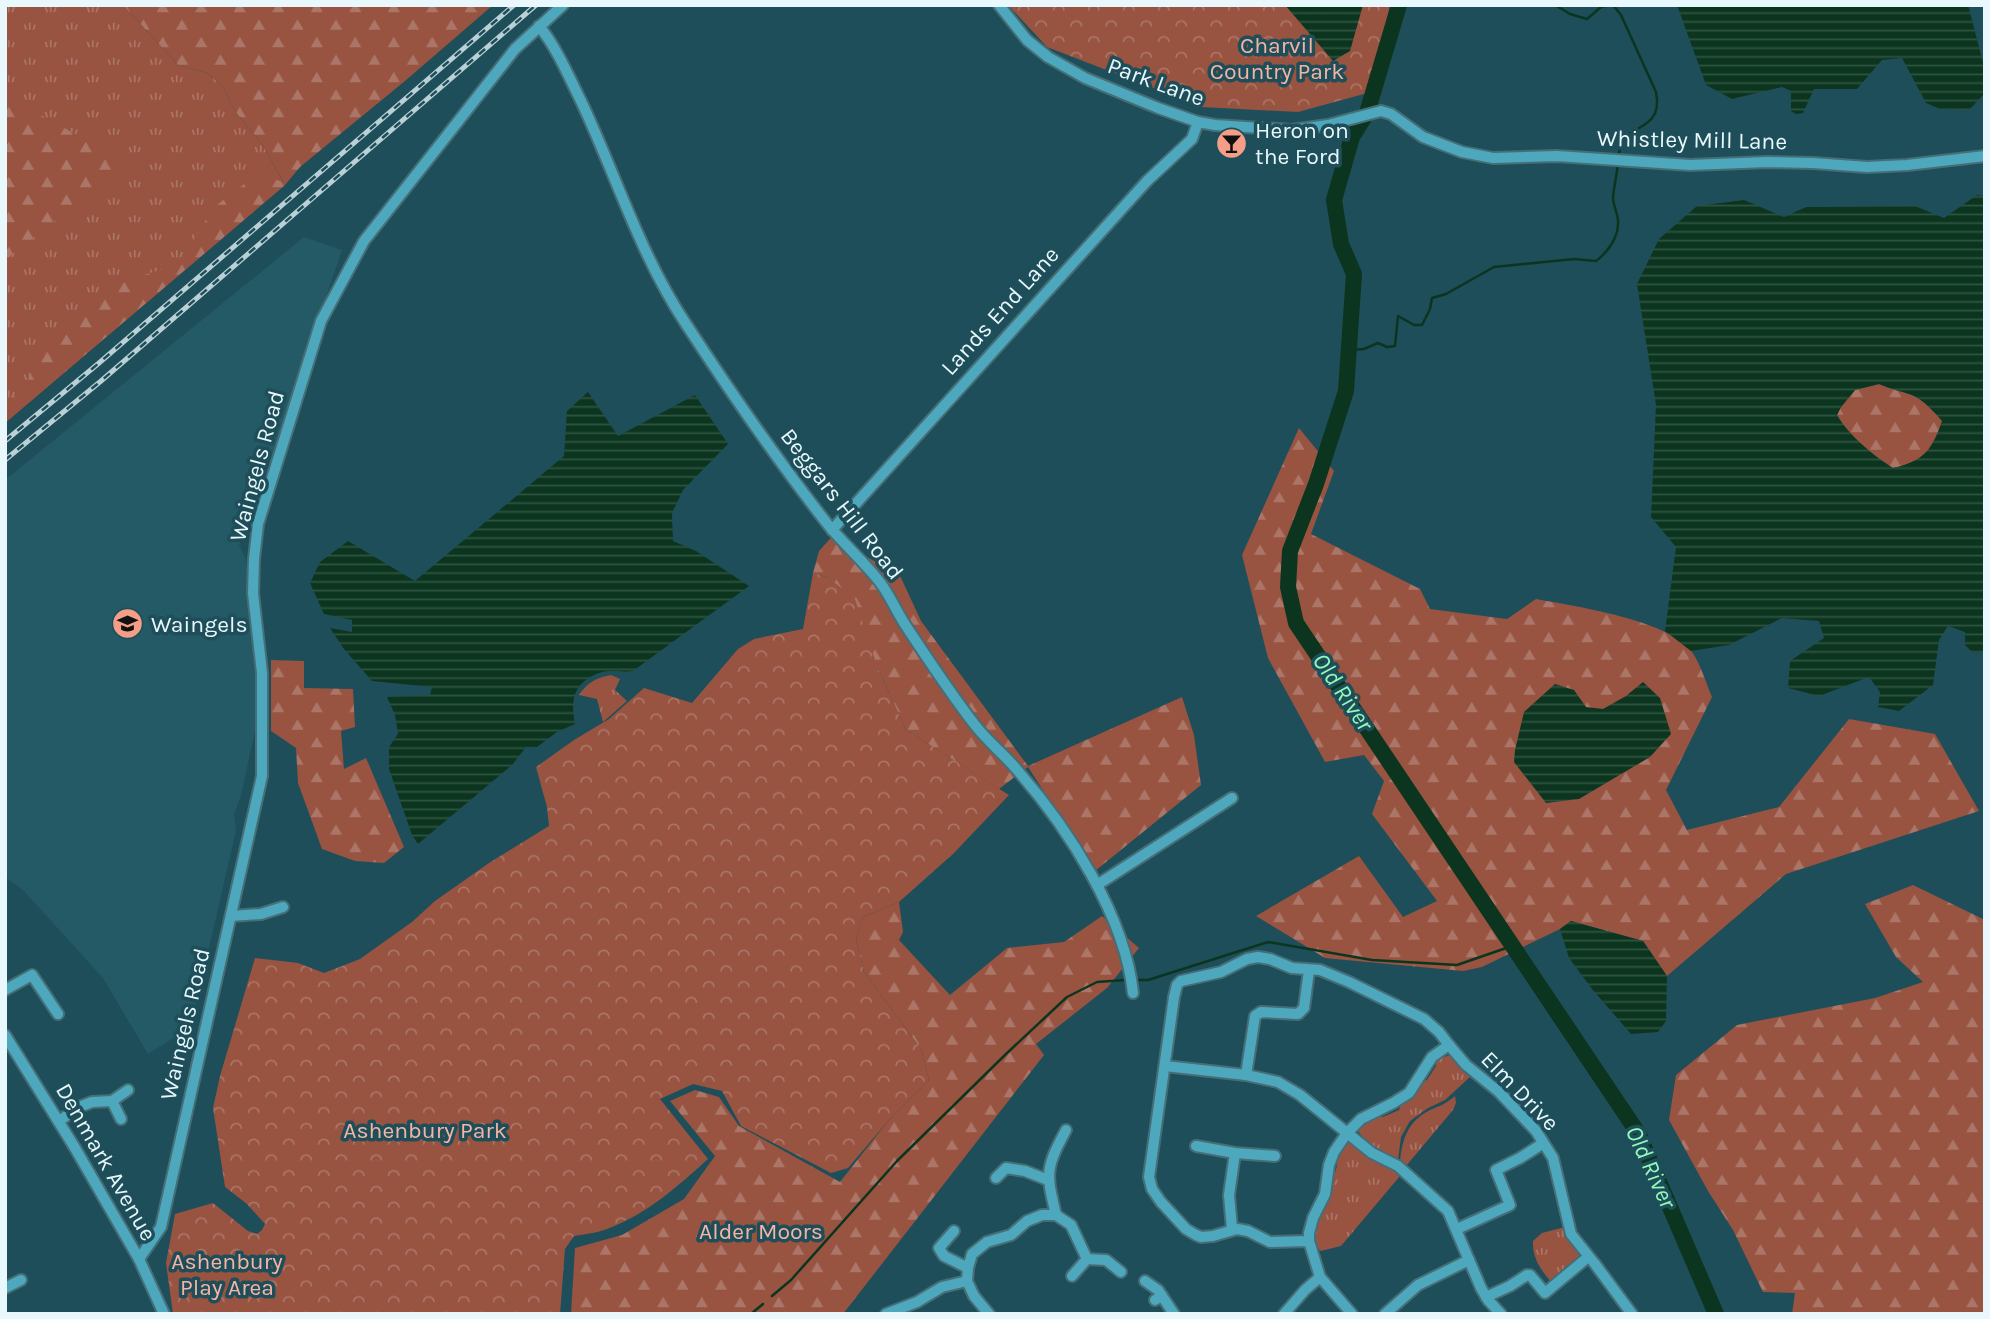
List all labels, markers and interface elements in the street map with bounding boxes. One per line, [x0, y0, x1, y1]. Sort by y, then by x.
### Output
park label: Charvil Country Park [1210, 32, 1344, 85]
street label: Park Lane [1104, 52, 1208, 112]
place label: Heron on the Ford [1255, 117, 1349, 170]
street label: Whistley Mill Lane [1597, 125, 1787, 155]
bar icon: Heron on the Ford [1215, 126, 1249, 160]
street label: Lands End Lane [935, 241, 1065, 381]
street label: Waingels Road [224, 388, 290, 544]
street label: Beggars Hill Road [775, 423, 909, 585]
school or university icon: Waingels [111, 607, 145, 641]
place label: Waingels [151, 611, 248, 638]
water label: Old River [1307, 648, 1380, 737]
street label: Waingels Road [154, 945, 216, 1103]
street label: Elm Drive [1476, 1046, 1564, 1136]
street label: Denmark Avenue [50, 1078, 162, 1246]
park label: Ashenbury Park [343, 1117, 507, 1144]
water label: Old River [1620, 1121, 1683, 1213]
park label: Alder Moors [699, 1218, 823, 1245]
park label: Ashenbury Play Area [171, 1248, 283, 1301]

